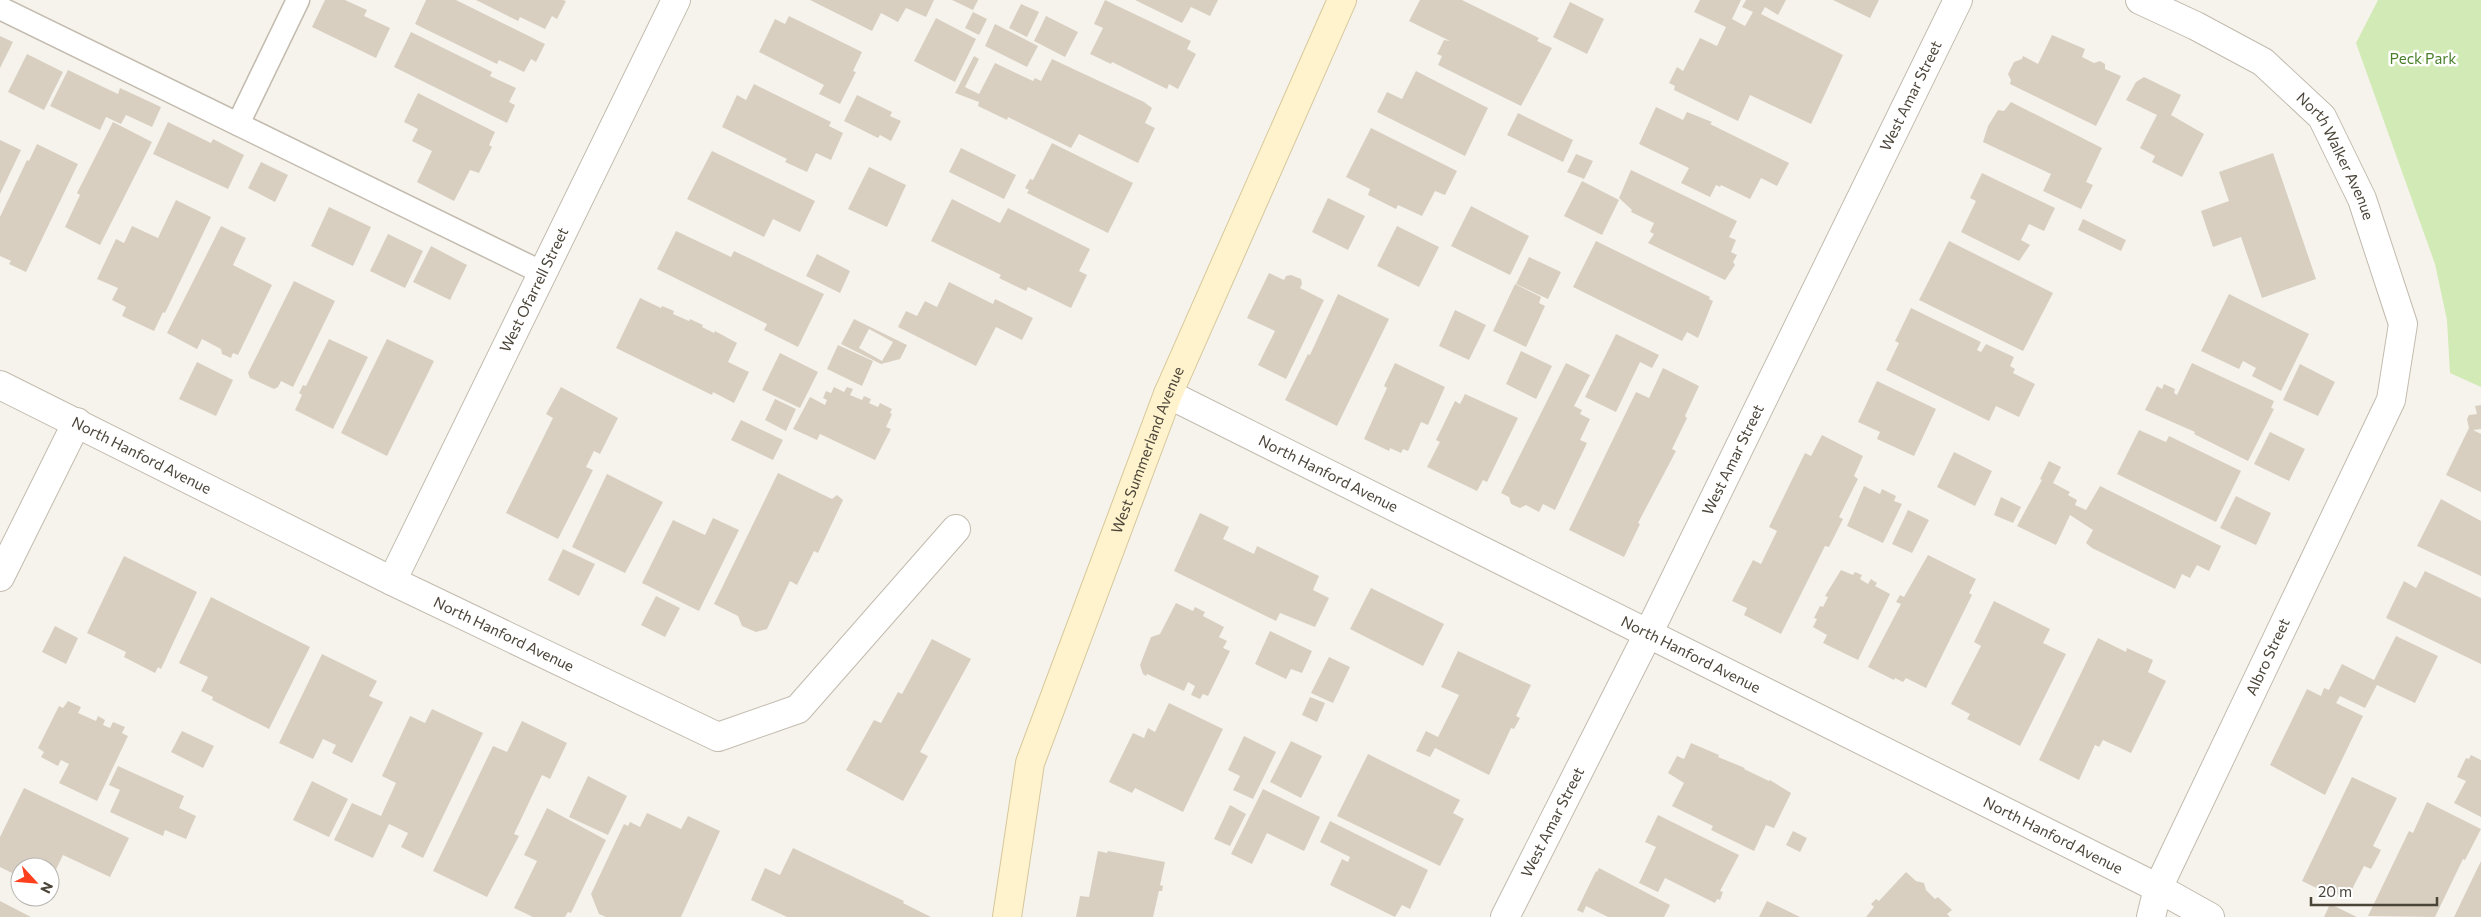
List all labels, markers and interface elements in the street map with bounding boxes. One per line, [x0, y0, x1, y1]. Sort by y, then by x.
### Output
street label: West Amar Street [1876, 37, 1945, 154]
park label: Peck Park [2390, 49, 2456, 67]
street label: North Walker Avenue [2293, 88, 2378, 222]
street label: West Ofarrell Street [495, 224, 571, 355]
street label: West Summerland Avenue [1107, 363, 1187, 536]
street label: West Amar Street [1698, 401, 1767, 517]
street label: North Hanford Avenue [69, 412, 215, 497]
street label: North Hanford Avenue [1256, 431, 1401, 515]
street label: North Hanford Avenue [431, 592, 577, 675]
street label: North Hanford Avenue [1618, 612, 1764, 696]
street label: Albro Street [2241, 615, 2293, 698]
street label: West Amar Street [1517, 764, 1587, 880]
street label: North Hanford Avenue [1981, 792, 2126, 877]
north arrow [10, 857, 60, 907]
scale bar [2311, 874, 2437, 906]
text: N [37, 879, 57, 896]
text: 20 m [2318, 882, 2352, 900]

